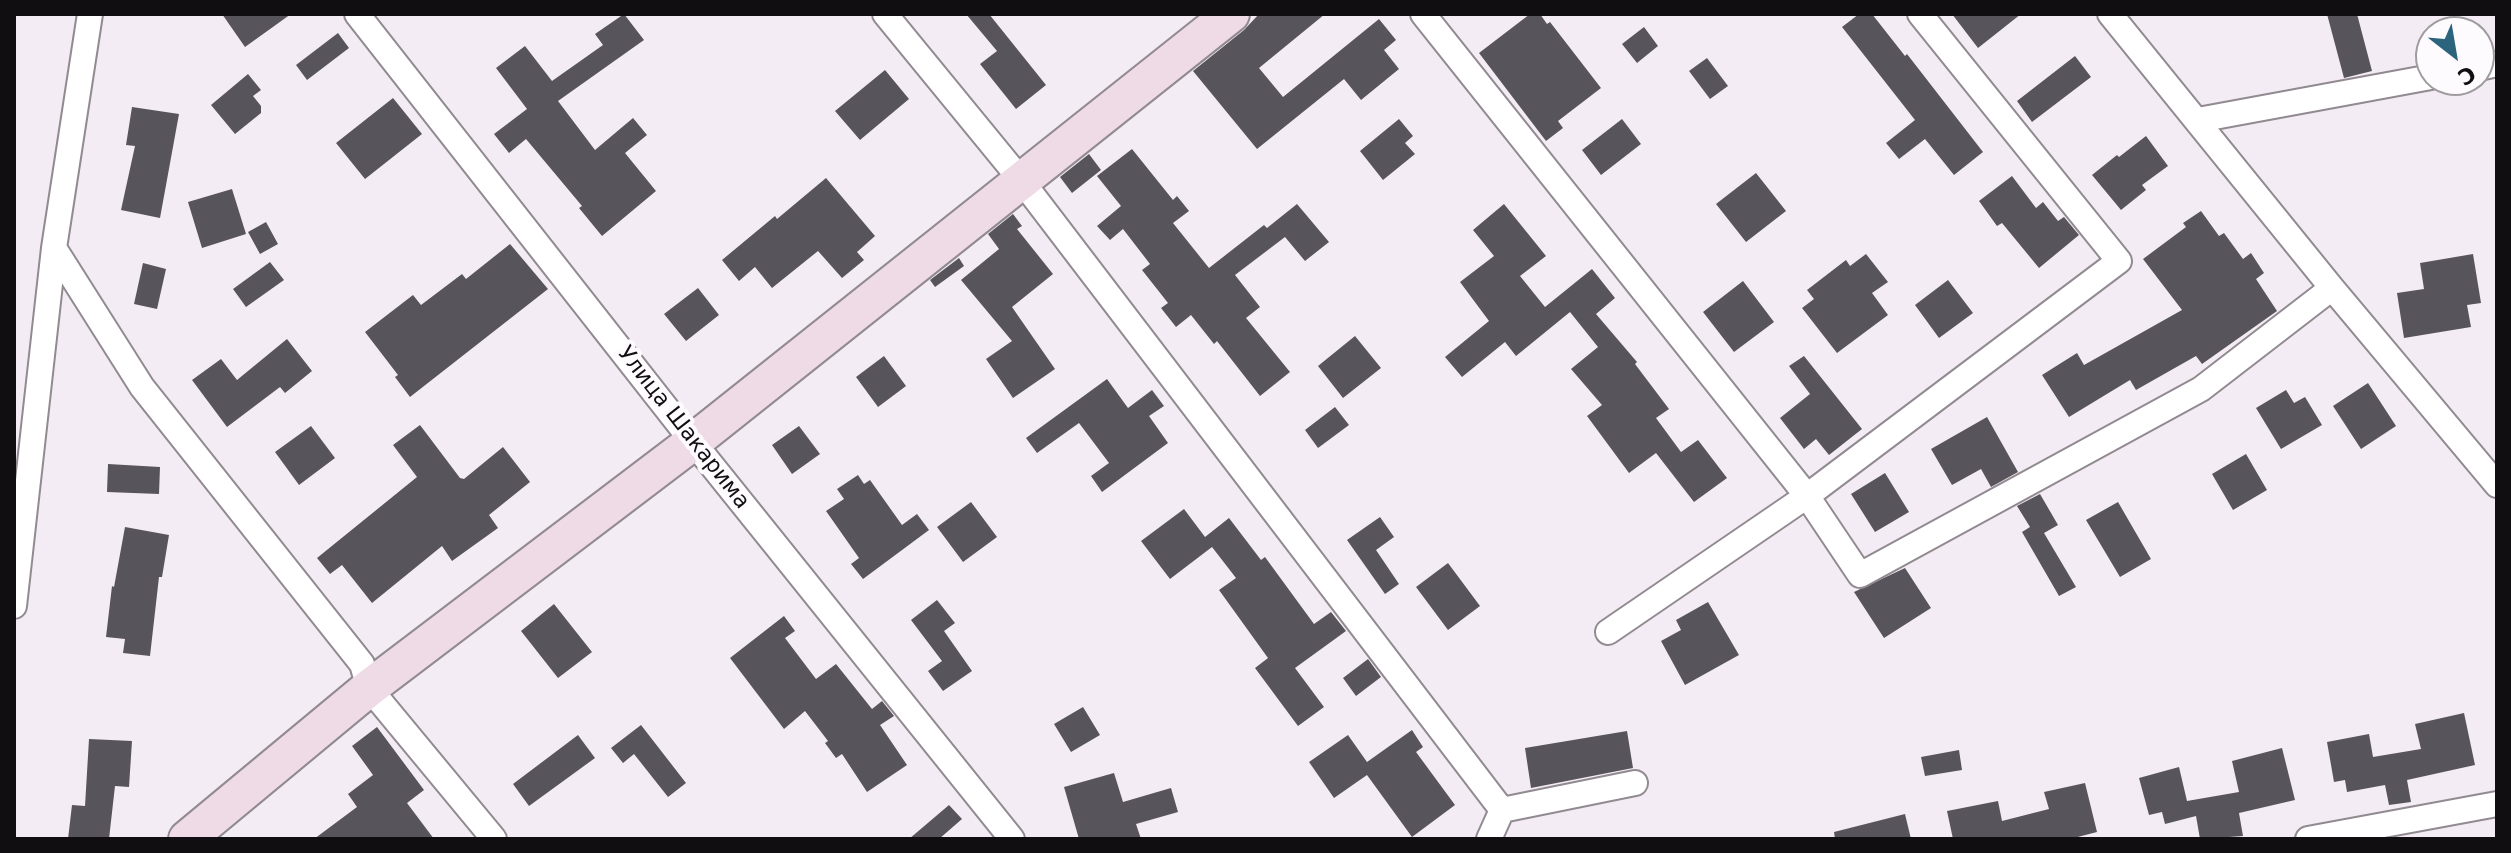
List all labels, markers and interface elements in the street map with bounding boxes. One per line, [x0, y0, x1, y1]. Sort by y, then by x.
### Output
north arrow [2415, 16, 2495, 96]
text: С [2453, 60, 2480, 90]
street label: Улица Шакарима [611, 341, 755, 515]

